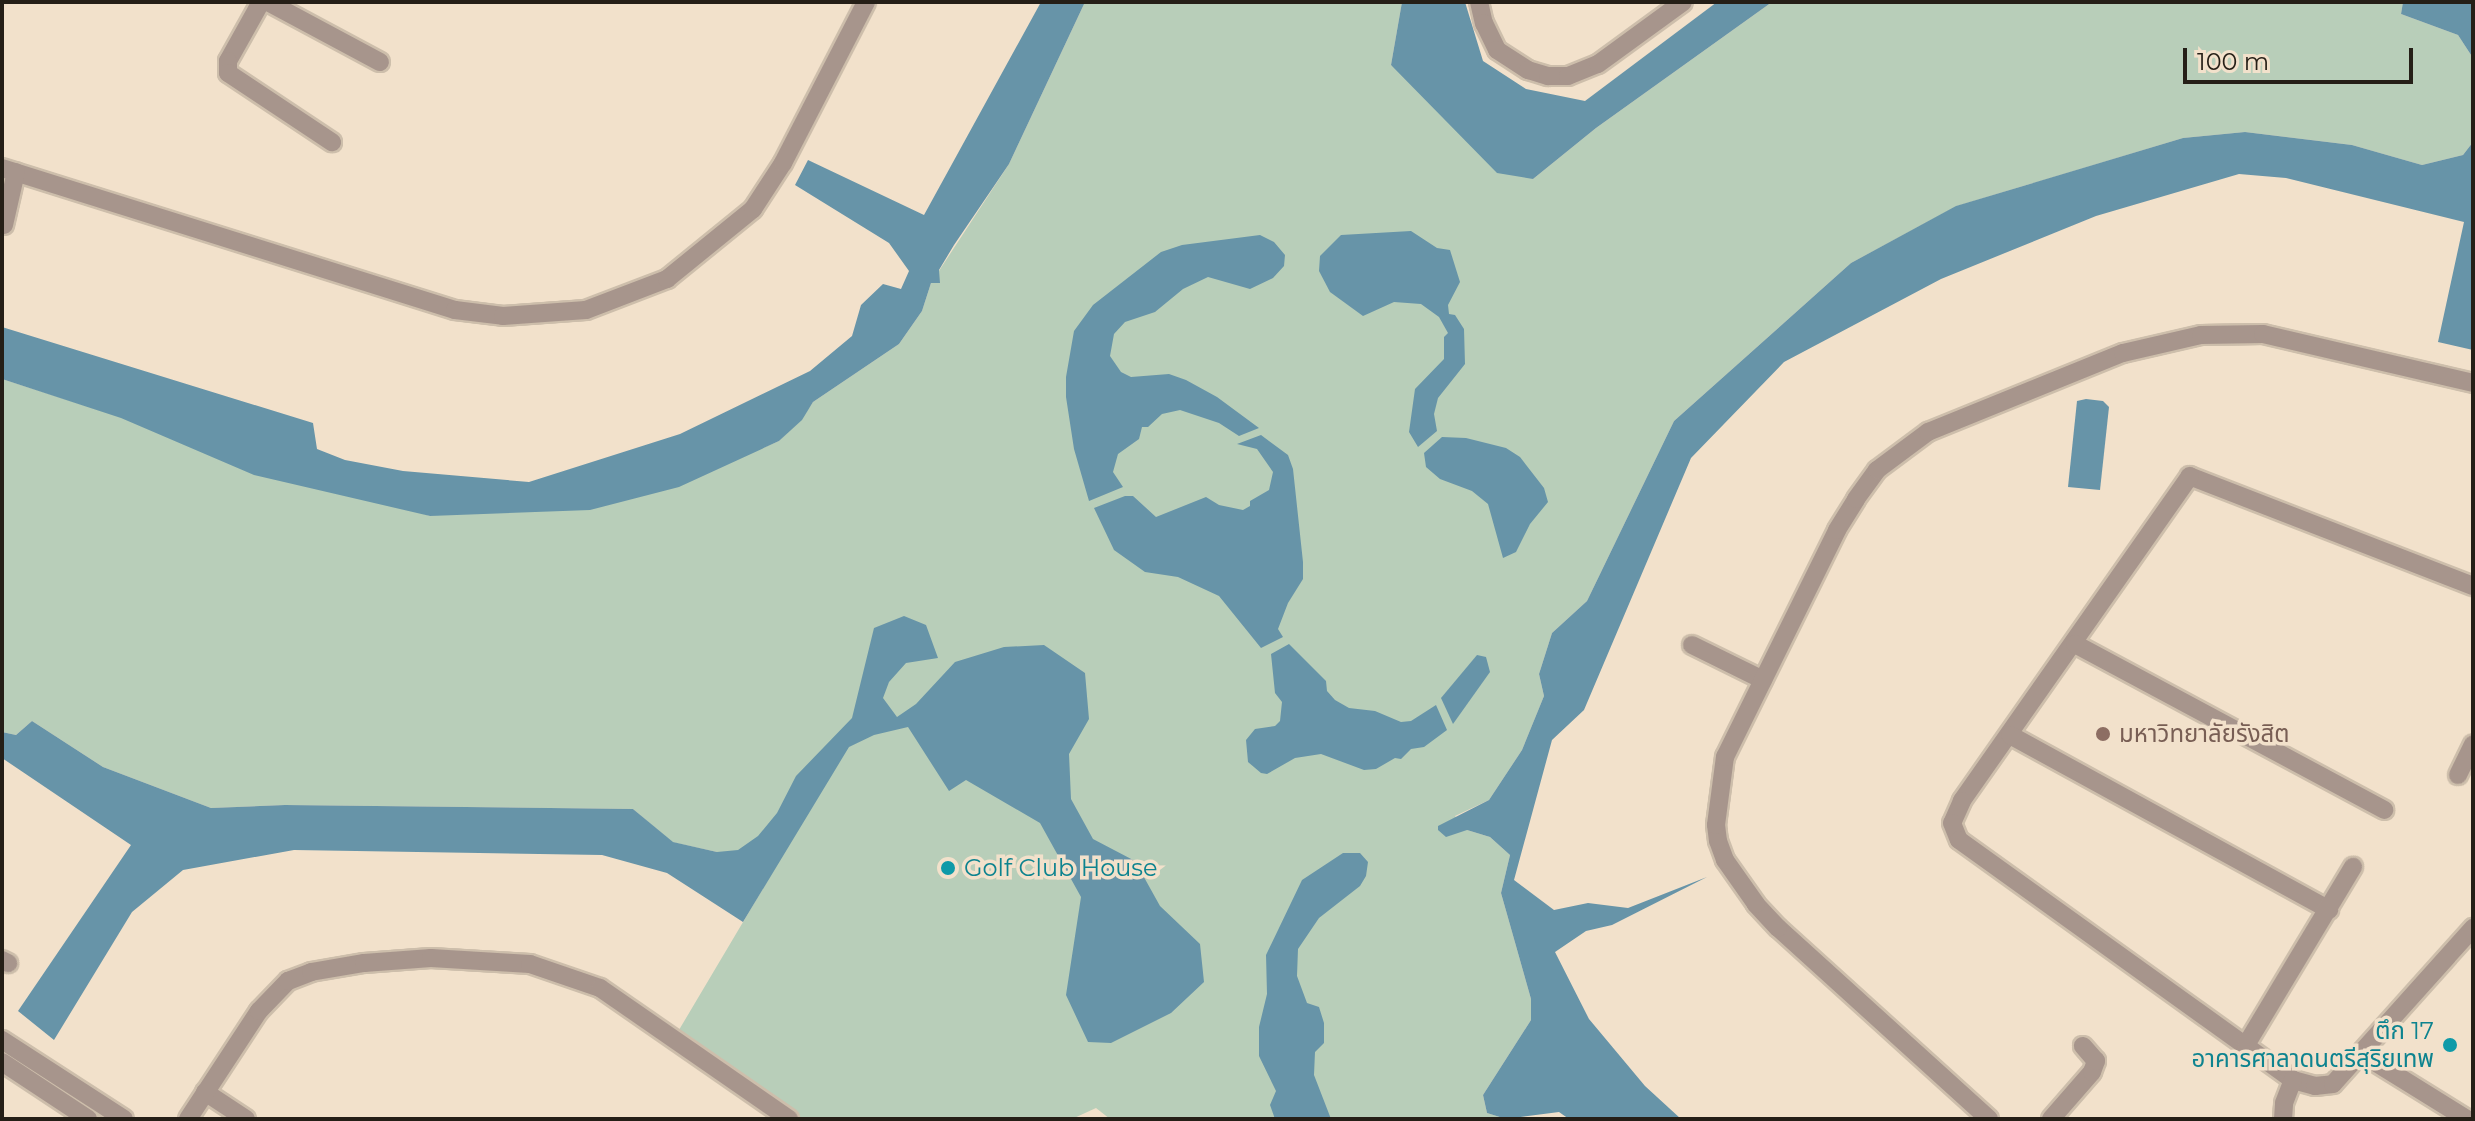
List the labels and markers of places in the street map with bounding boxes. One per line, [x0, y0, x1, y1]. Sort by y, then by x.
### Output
place label: มหาวิทยาลัยรังสิต [2119, 720, 2290, 748]
marker: มหาวิทยาลัยรังสิต [2094, 725, 2112, 743]
place label: Golf Club House [964, 854, 1158, 882]
marker: Golf Club House [939, 859, 957, 877]
place label: ตึก 17 อาคารศาลาดนตรีสุริยเทพ [2191, 1017, 2434, 1073]
marker: ตึก 17 อาคารศาลาดนตรีสุริยเทพ [2441, 1036, 2459, 1054]

